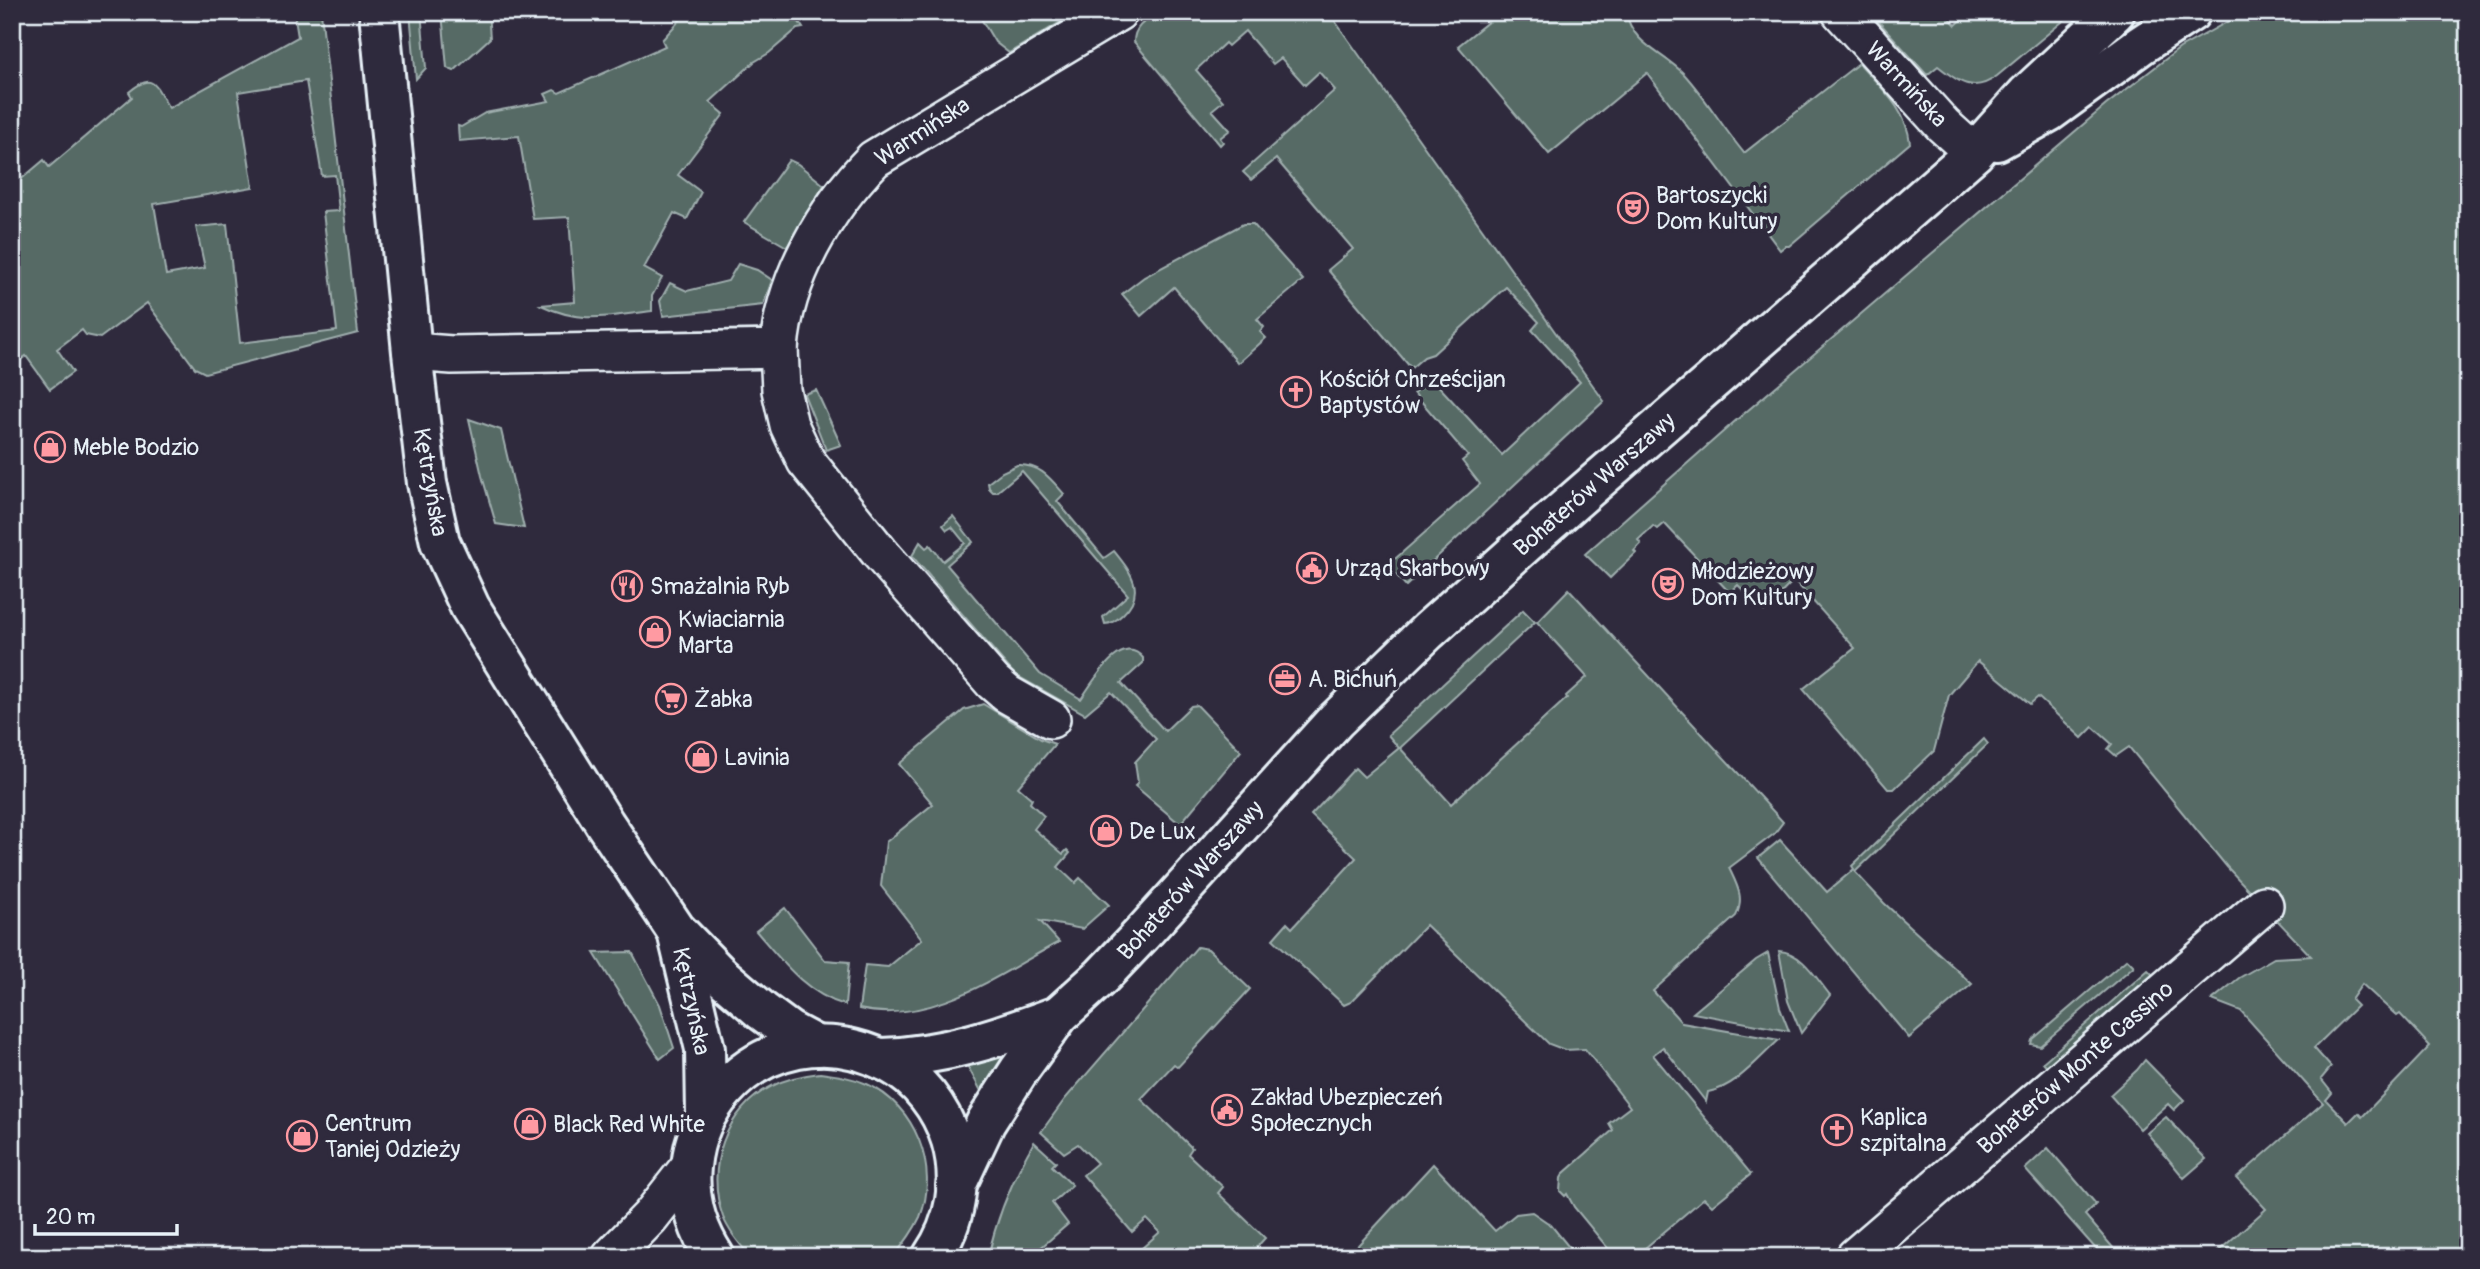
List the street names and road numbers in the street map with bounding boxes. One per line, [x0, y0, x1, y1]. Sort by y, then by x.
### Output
street label: Warmińska [1860, 35, 1954, 133]
street label: Warmińska [870, 90, 975, 173]
street label: Bohaterów Warszawy [1507, 406, 1681, 563]
street label: Kętrzyńska [407, 426, 454, 538]
street label: Bohaterów Warszawy [1111, 794, 1270, 966]
street label: Kętrzyńska [666, 945, 717, 1058]
street label: Bohaterów Monte Cassino [1971, 974, 2179, 1160]

